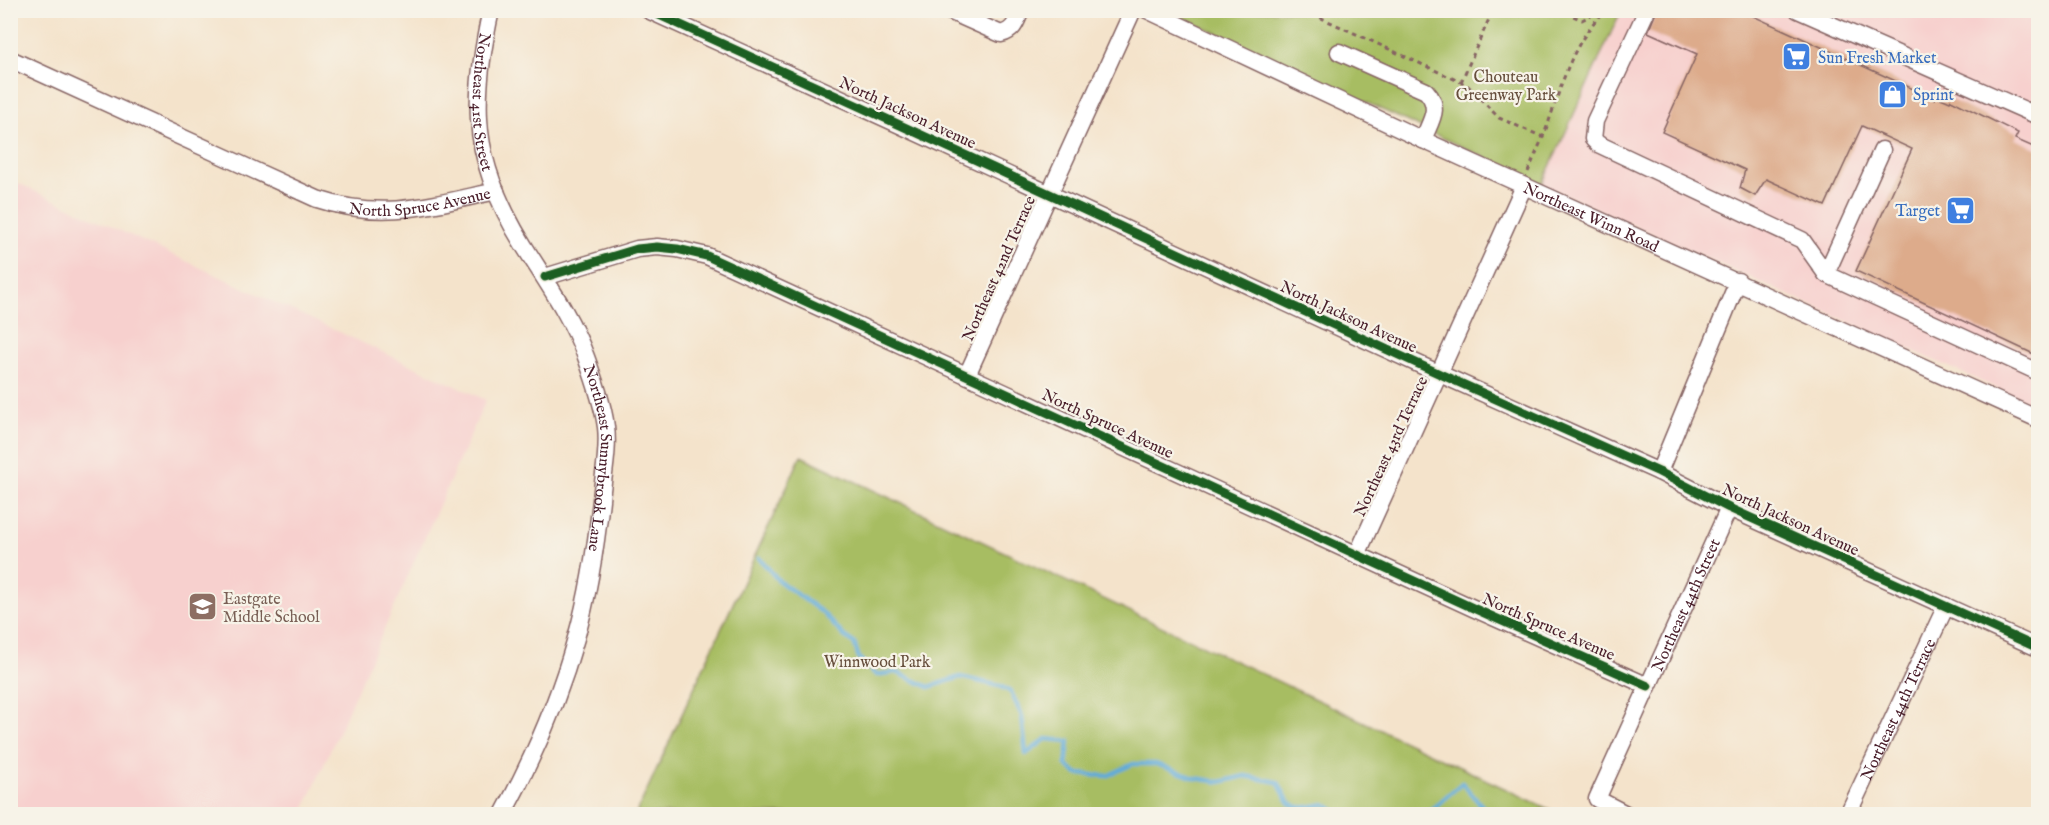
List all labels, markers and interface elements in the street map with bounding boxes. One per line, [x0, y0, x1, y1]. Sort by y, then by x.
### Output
street label: Northeast 41st Street [467, 31, 496, 174]
supermarket icon: Sun Fresh Market [1781, 41, 1813, 73]
place label: Sun Fresh Market [1818, 49, 1937, 69]
park label: Chouteau Greenway Park [1456, 68, 1557, 106]
street label: North Jackson Avenue [835, 73, 979, 154]
shop icon: Sprint [1876, 78, 1908, 110]
place label: Sprint [1913, 86, 1954, 106]
street label: Northeast Winn Road [1519, 179, 1662, 258]
street label: North Spruce Avenue [348, 184, 493, 222]
street label: Northeast 42nd Terrace [959, 193, 1041, 345]
supermarket icon: Target [1945, 194, 1977, 226]
place label: Target [1895, 202, 1941, 222]
street label: North Jackson Avenue [1276, 277, 1420, 358]
street label: Northeast Sunnybrook Lane [578, 362, 615, 553]
street label: Northeast 43rd Terrace [1350, 373, 1433, 520]
street label: North Spruce Avenue [1038, 386, 1176, 464]
street label: North Jackson Avenue [1718, 480, 1862, 561]
street label: Northeast 44th Street [1648, 536, 1726, 675]
place label: Eastgate Middle School [223, 590, 320, 628]
street label: North Spruce Avenue [1479, 590, 1618, 666]
school or university icon: Eastgate Middle School [186, 591, 218, 623]
street label: Northeast 44th Terrace [1857, 636, 1941, 784]
park label: Winnwood Park [824, 653, 931, 673]

